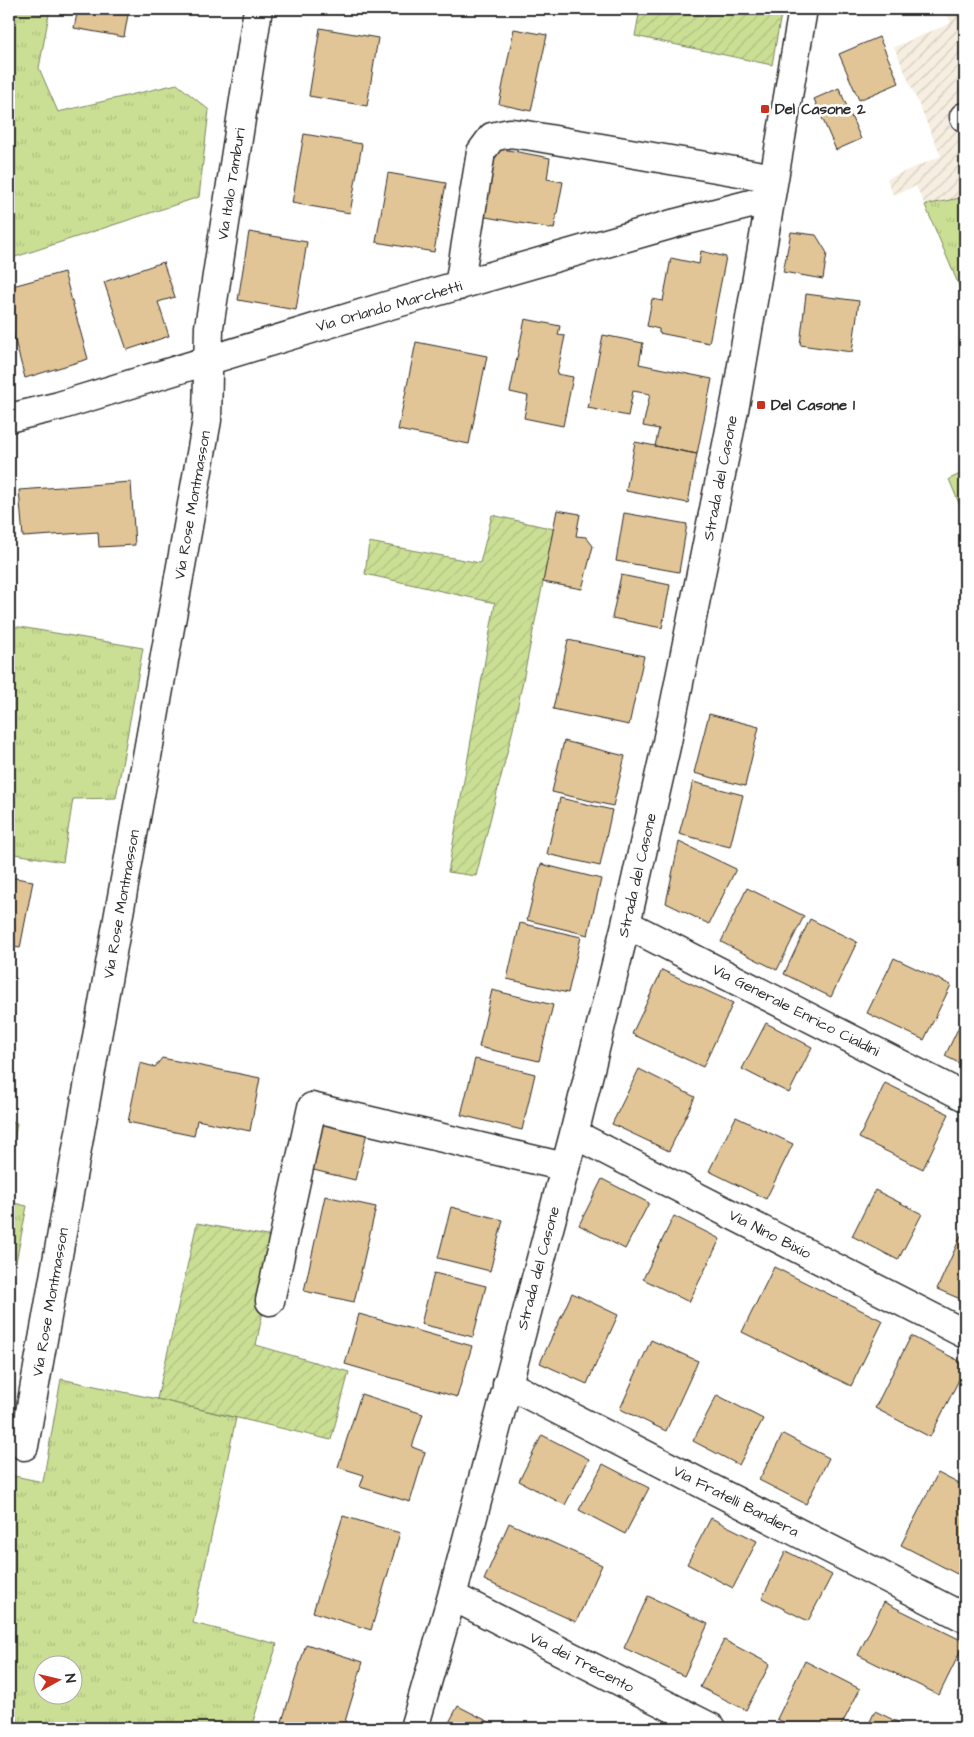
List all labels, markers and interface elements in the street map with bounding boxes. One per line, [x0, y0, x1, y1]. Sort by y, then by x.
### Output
place label: Del Casone 2 [775, 99, 866, 120]
marker: Del Casone 2 [759, 103, 771, 115]
street label: Via Italo Tamburi [212, 126, 251, 242]
street label: Via Orlando Marchetti [314, 275, 465, 337]
place label: Del Casone 1 [771, 395, 855, 416]
marker: Del Casone 1 [755, 399, 767, 411]
street label: Strada del Casone [698, 414, 743, 542]
street label: Via Rose Montmasson [169, 429, 216, 581]
street label: Strada del Casone [613, 811, 662, 939]
street label: Via Rose Montmasson [98, 828, 145, 980]
street label: Via Generale Enrico Cialdini [708, 959, 884, 1062]
street label: Strada del Casone [512, 1204, 565, 1332]
street label: Via Nino Bixio [725, 1205, 815, 1264]
street label: Via Rose Montmasson [27, 1226, 74, 1378]
street label: Via Fratelli Bandiera [669, 1461, 803, 1542]
street label: Via dei Trecento [526, 1627, 638, 1698]
north arrow [32, 1654, 82, 1704]
text: N [59, 1673, 80, 1684]

